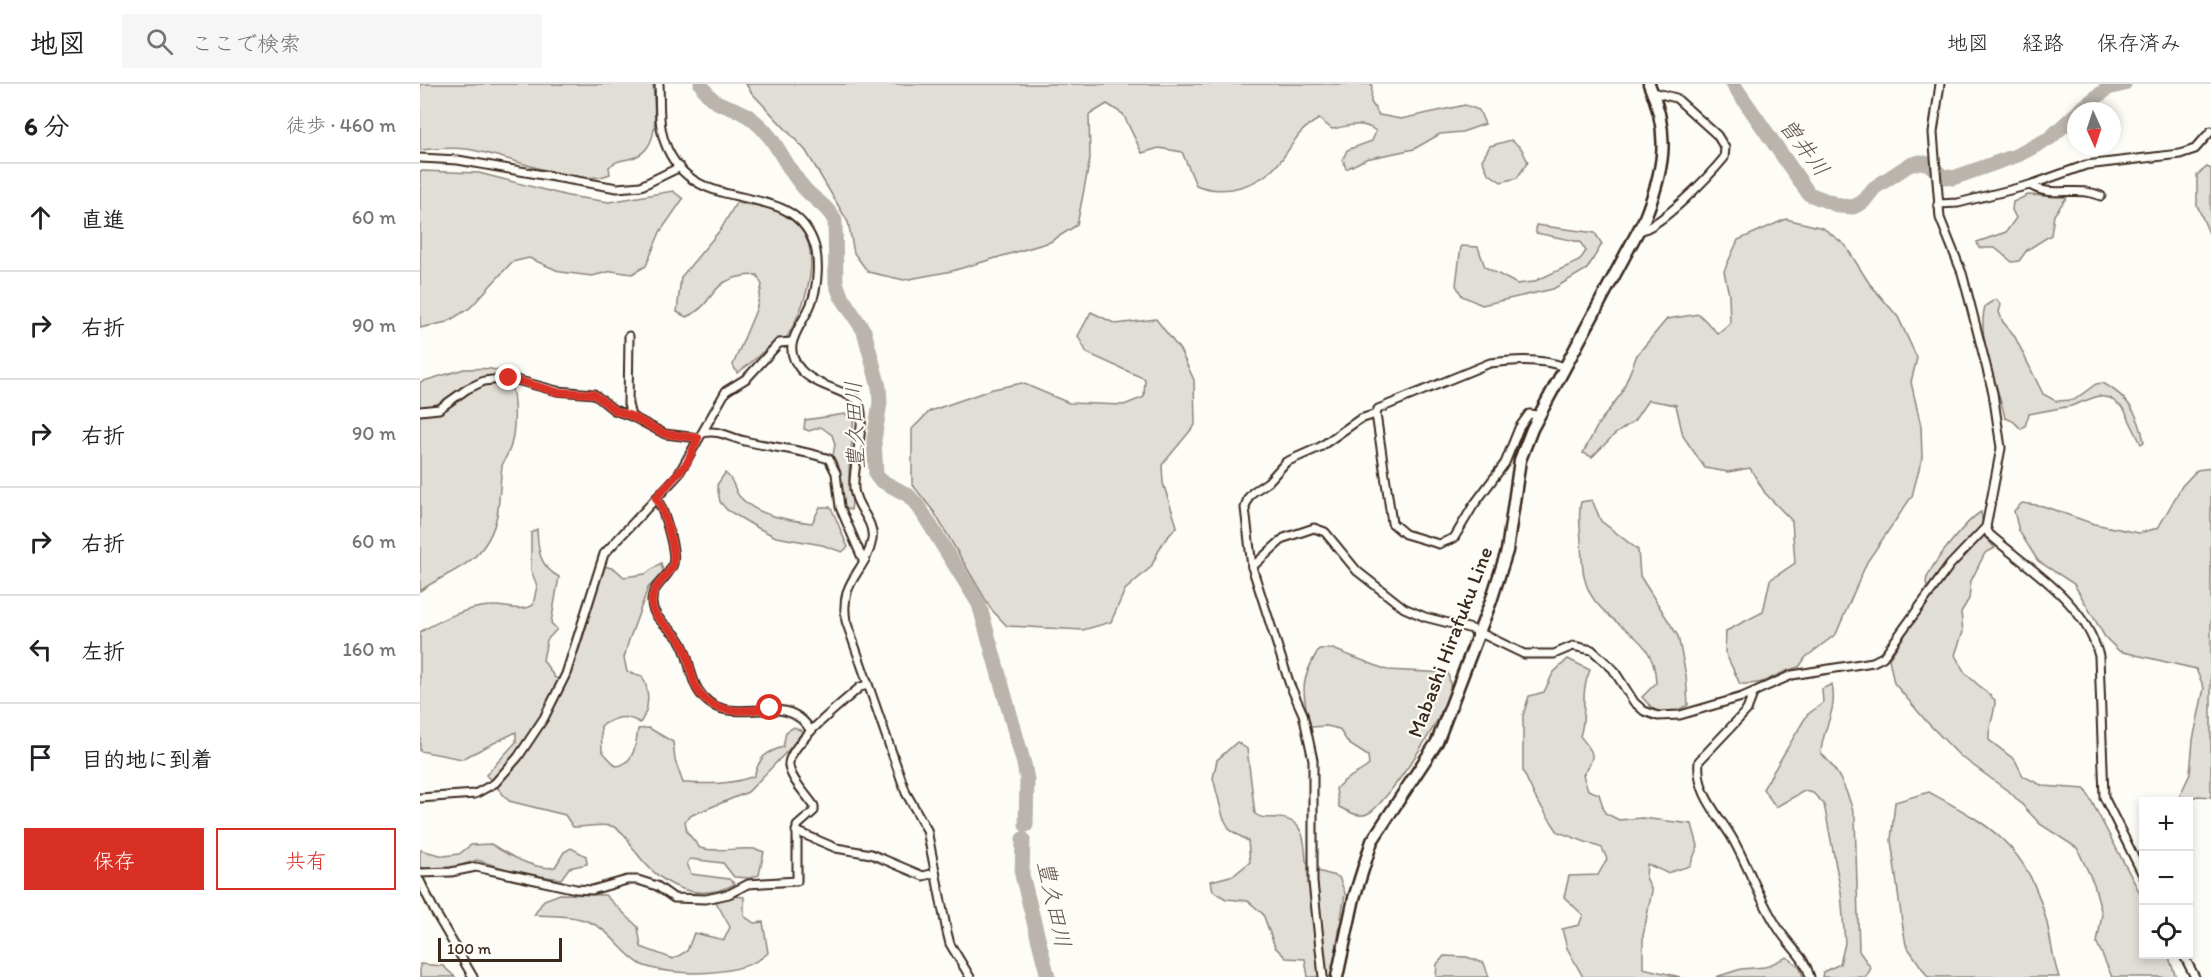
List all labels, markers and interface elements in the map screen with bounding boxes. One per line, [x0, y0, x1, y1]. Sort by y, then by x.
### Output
search box [122, 14, 542, 68]
icon: search [143, 25, 176, 58]
text: 地図 [30, 26, 86, 60]
text: ここで検索 [191, 30, 301, 57]
text: 地図 [1947, 30, 1989, 55]
text: 経路 [2022, 30, 2064, 55]
text: 保存済み [2097, 30, 2181, 55]
north arrow [2067, 102, 2121, 156]
text: 6 分 [24, 110, 70, 142]
text: 徒歩 · 460 m [286, 113, 396, 137]
water label: 曽井川 [1774, 113, 1835, 182]
icon: ahead [24, 201, 57, 234]
text: 60 m [352, 205, 396, 229]
text: 直進 [81, 206, 125, 233]
icon: right [24, 309, 57, 342]
text: 90 m [352, 313, 396, 337]
text: 右折 [81, 314, 125, 341]
route end [495, 364, 521, 390]
water label: 豊久田川 [839, 381, 870, 469]
icon: right [24, 417, 57, 450]
text: 90 m [352, 421, 396, 445]
text: 右折 [81, 422, 125, 449]
icon: right [24, 525, 57, 558]
text: 60 m [352, 529, 396, 553]
text: 右折 [81, 530, 125, 557]
street label: Mabashi Hirafuku Line [1402, 543, 1498, 741]
icon: left [24, 633, 57, 666]
text: 160 m [343, 637, 396, 661]
text: 左折 [81, 638, 125, 665]
route start [756, 694, 782, 720]
icon: arrive [24, 741, 57, 774]
text: 目的地に到着 [81, 746, 213, 773]
map controls [2139, 797, 2193, 959]
button: + [2139, 797, 2193, 851]
button: 保存 [24, 828, 204, 890]
button: 共有 [216, 828, 396, 890]
button: − [2139, 851, 2193, 905]
water label: 豊久田川 [1032, 858, 1077, 950]
button: locate [2139, 905, 2193, 959]
scale bar [438, 935, 562, 962]
text: 100 m [447, 939, 491, 958]

